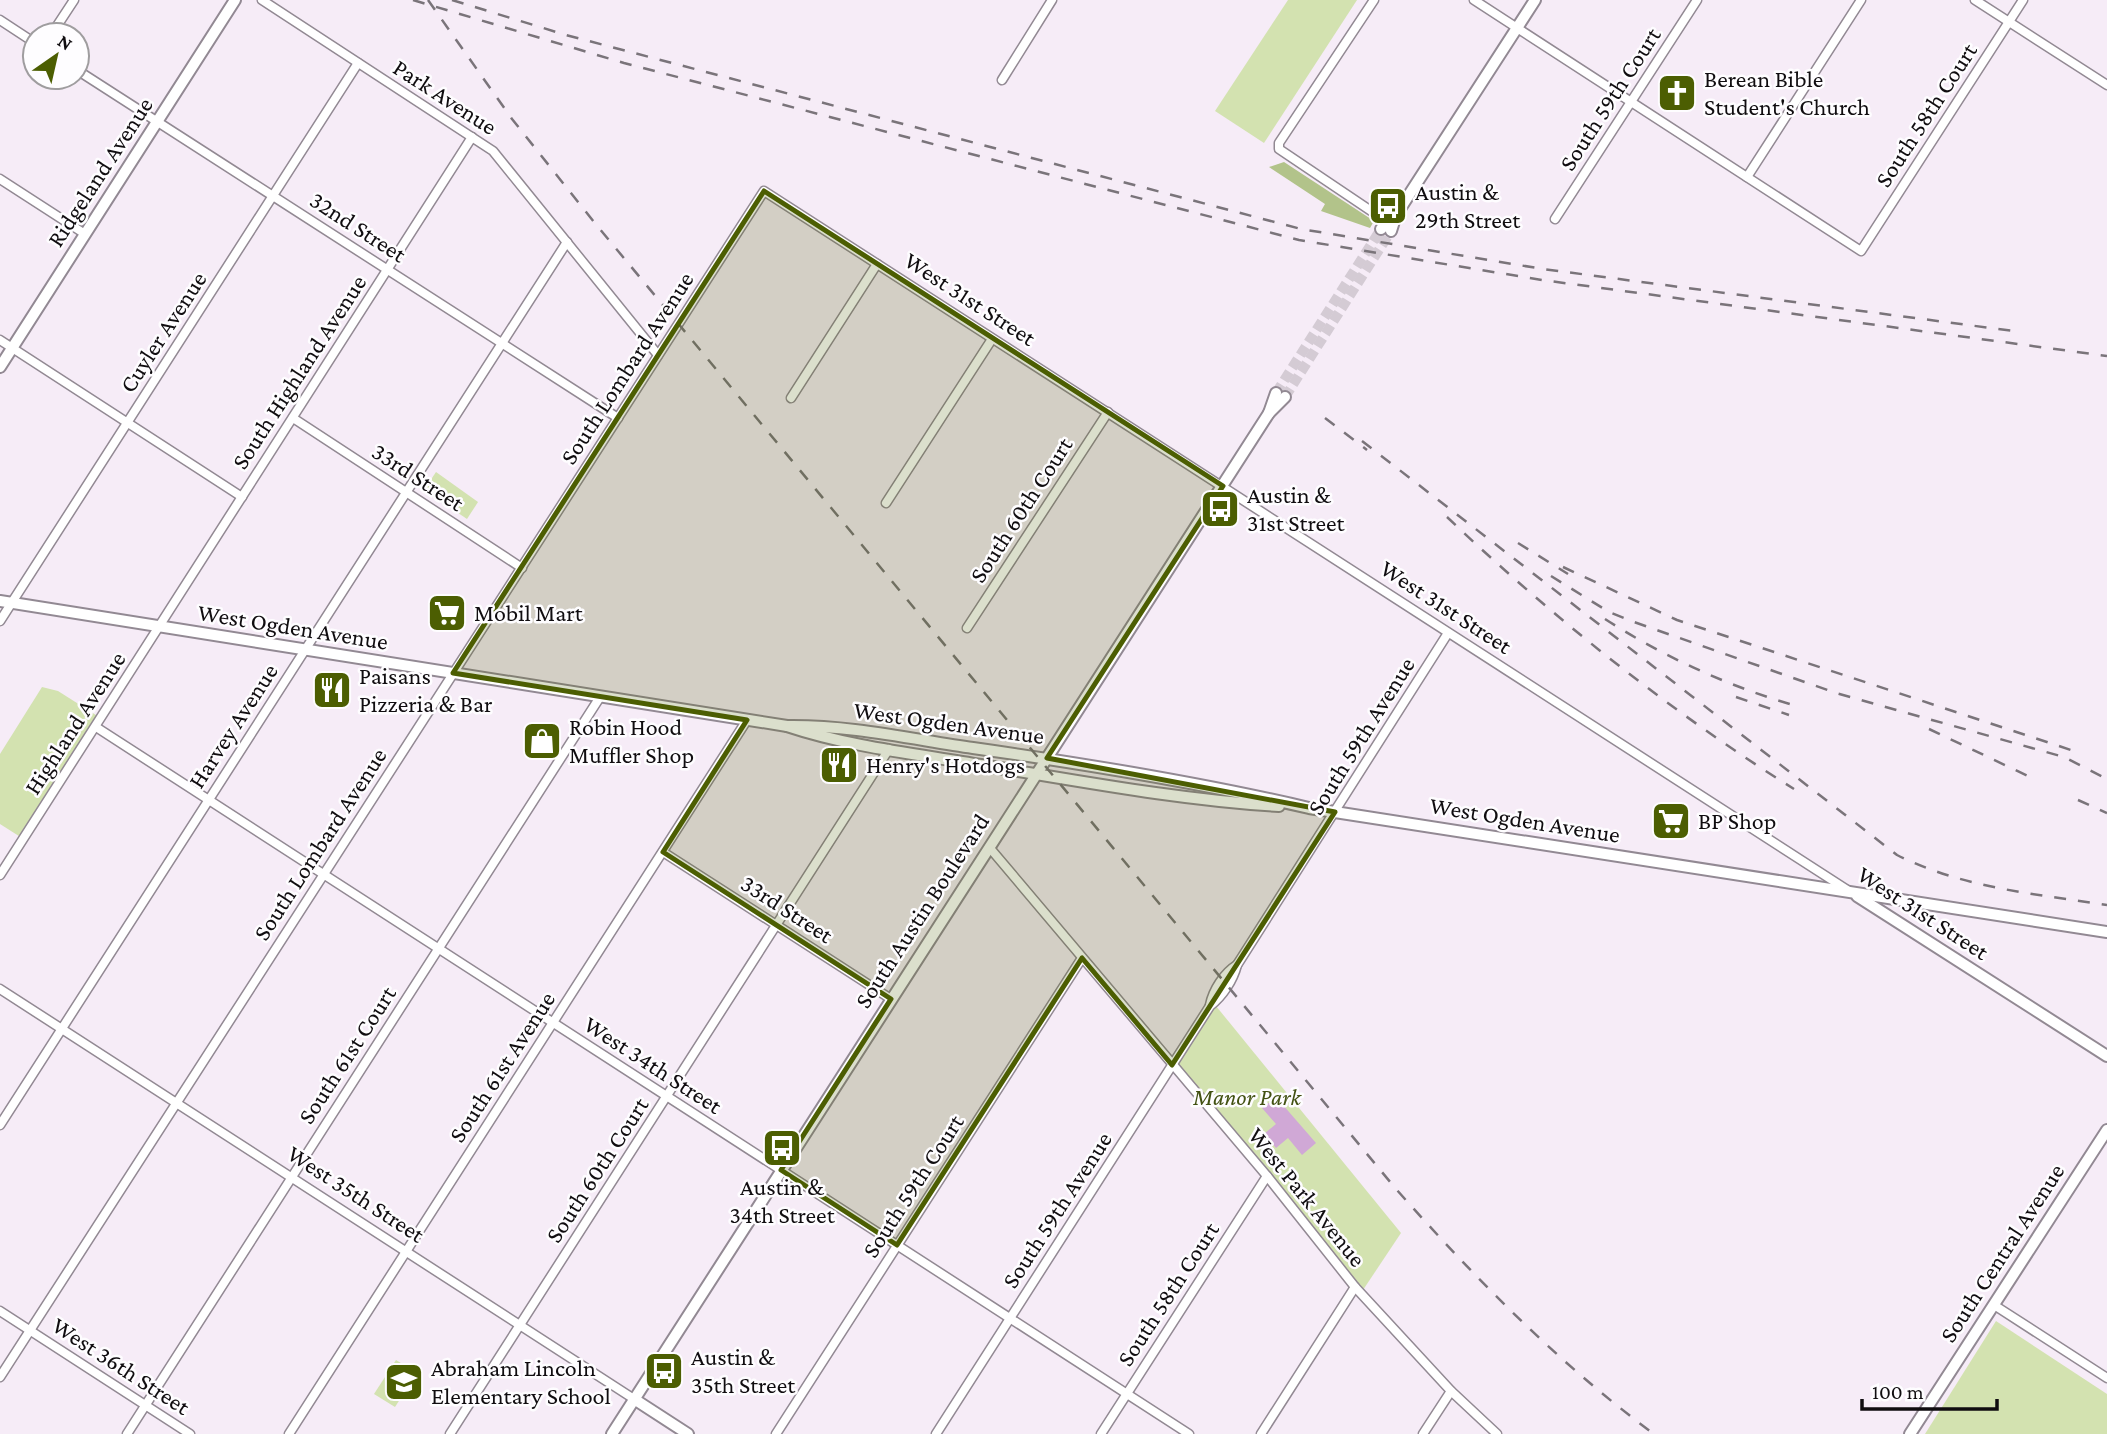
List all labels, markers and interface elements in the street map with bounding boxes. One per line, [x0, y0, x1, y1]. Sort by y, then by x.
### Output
north arrow [21, 21, 91, 91]
street label: South 59th Court [1553, 21, 1666, 175]
text: N [54, 30, 77, 55]
street label: South 58th Court [1869, 37, 1983, 192]
street label: Park Avenue [389, 53, 502, 140]
place label: Berean Bible Student's Church [1704, 65, 1870, 120]
church icon: Berean Bible Student's Church [1656, 72, 1698, 114]
street label: Ridgeland Avenue [41, 92, 158, 251]
place label: Austin & 29th Street [1415, 178, 1521, 233]
bus stop icon: Austin & 29th Street [1367, 185, 1409, 227]
street label: 32nd Street [305, 186, 412, 268]
street label: West 31st Street [900, 246, 1042, 352]
street label: Cuyler Avenue [114, 266, 212, 397]
street label: South Lombard Avenue [554, 267, 699, 469]
street label: South Highland Avenue [226, 270, 371, 474]
street label: South 60th Court [964, 431, 1078, 587]
street label: 33rd Street [367, 437, 470, 517]
place label: Austin & 31st Street [1247, 481, 1346, 536]
bus stop icon: Austin & 31st Street [1199, 488, 1241, 530]
street label: West 31st Street [1376, 554, 1518, 660]
supermarket icon: Mobil Mart [426, 592, 468, 634]
street label: West Ogden Avenue [196, 598, 390, 655]
place label: Mobil Mart [474, 599, 584, 626]
street label: Highland Avenue [18, 646, 131, 799]
street label: South 59th Avenue [1301, 652, 1420, 819]
street label: Harvey Avenue [182, 658, 283, 793]
place label: Paisans Pizzeria & Bar [359, 662, 493, 717]
restaurant icon: Paisans Pizzeria & Bar [311, 669, 353, 711]
street label: West Ogden Avenue [852, 696, 1046, 749]
place label: Robin Hood Muffler Shop [569, 713, 694, 768]
shop icon: Robin Hood Muffler Shop [521, 720, 563, 762]
street label: South Lombard Avenue [247, 743, 392, 945]
restaurant icon: Henry's Hotdogs [818, 744, 860, 786]
place label: Henry's Hotdogs [866, 751, 1025, 778]
street label: West Ogden Avenue [1428, 791, 1622, 848]
supermarket icon: BP Shop [1650, 800, 1692, 842]
place label: BP Shop [1698, 807, 1776, 834]
street label: South Austin Boulevard [849, 808, 995, 1013]
street label: West 31st Street [1853, 860, 1995, 966]
street label: 33rd Street [736, 869, 839, 949]
street label: South 61st Court [292, 980, 402, 1128]
street label: South 61st Avenue [443, 986, 560, 1147]
street label: West 34th Street [579, 1010, 728, 1120]
park label: Manor Park [1192, 1083, 1303, 1110]
street label: South 60th Court [540, 1091, 654, 1247]
street label: South 59th Court [856, 1108, 969, 1262]
street label: West Park Avenue [1243, 1122, 1372, 1272]
bus stop icon: Austin & 34th Street [761, 1127, 803, 1169]
street label: South 59th Avenue [996, 1127, 1117, 1293]
street label: West 35th Street [283, 1139, 431, 1248]
street label: South Central Avenue [1934, 1158, 2069, 1347]
place label: Austin & 34th Street [729, 1173, 836, 1228]
street label: South 58th Court [1111, 1216, 1225, 1371]
street label: West 36th Street [47, 1311, 196, 1421]
place label: Austin & 35th Street [691, 1343, 796, 1398]
bus stop icon: Austin & 35th Street [643, 1350, 685, 1392]
place label: Abraham Lincoln Elementary School [431, 1354, 611, 1409]
school or university icon: Abraham Lincoln Elementary School [383, 1361, 425, 1403]
scale bar [1862, 1368, 1997, 1412]
text: 100 m [1872, 1380, 1924, 1404]

